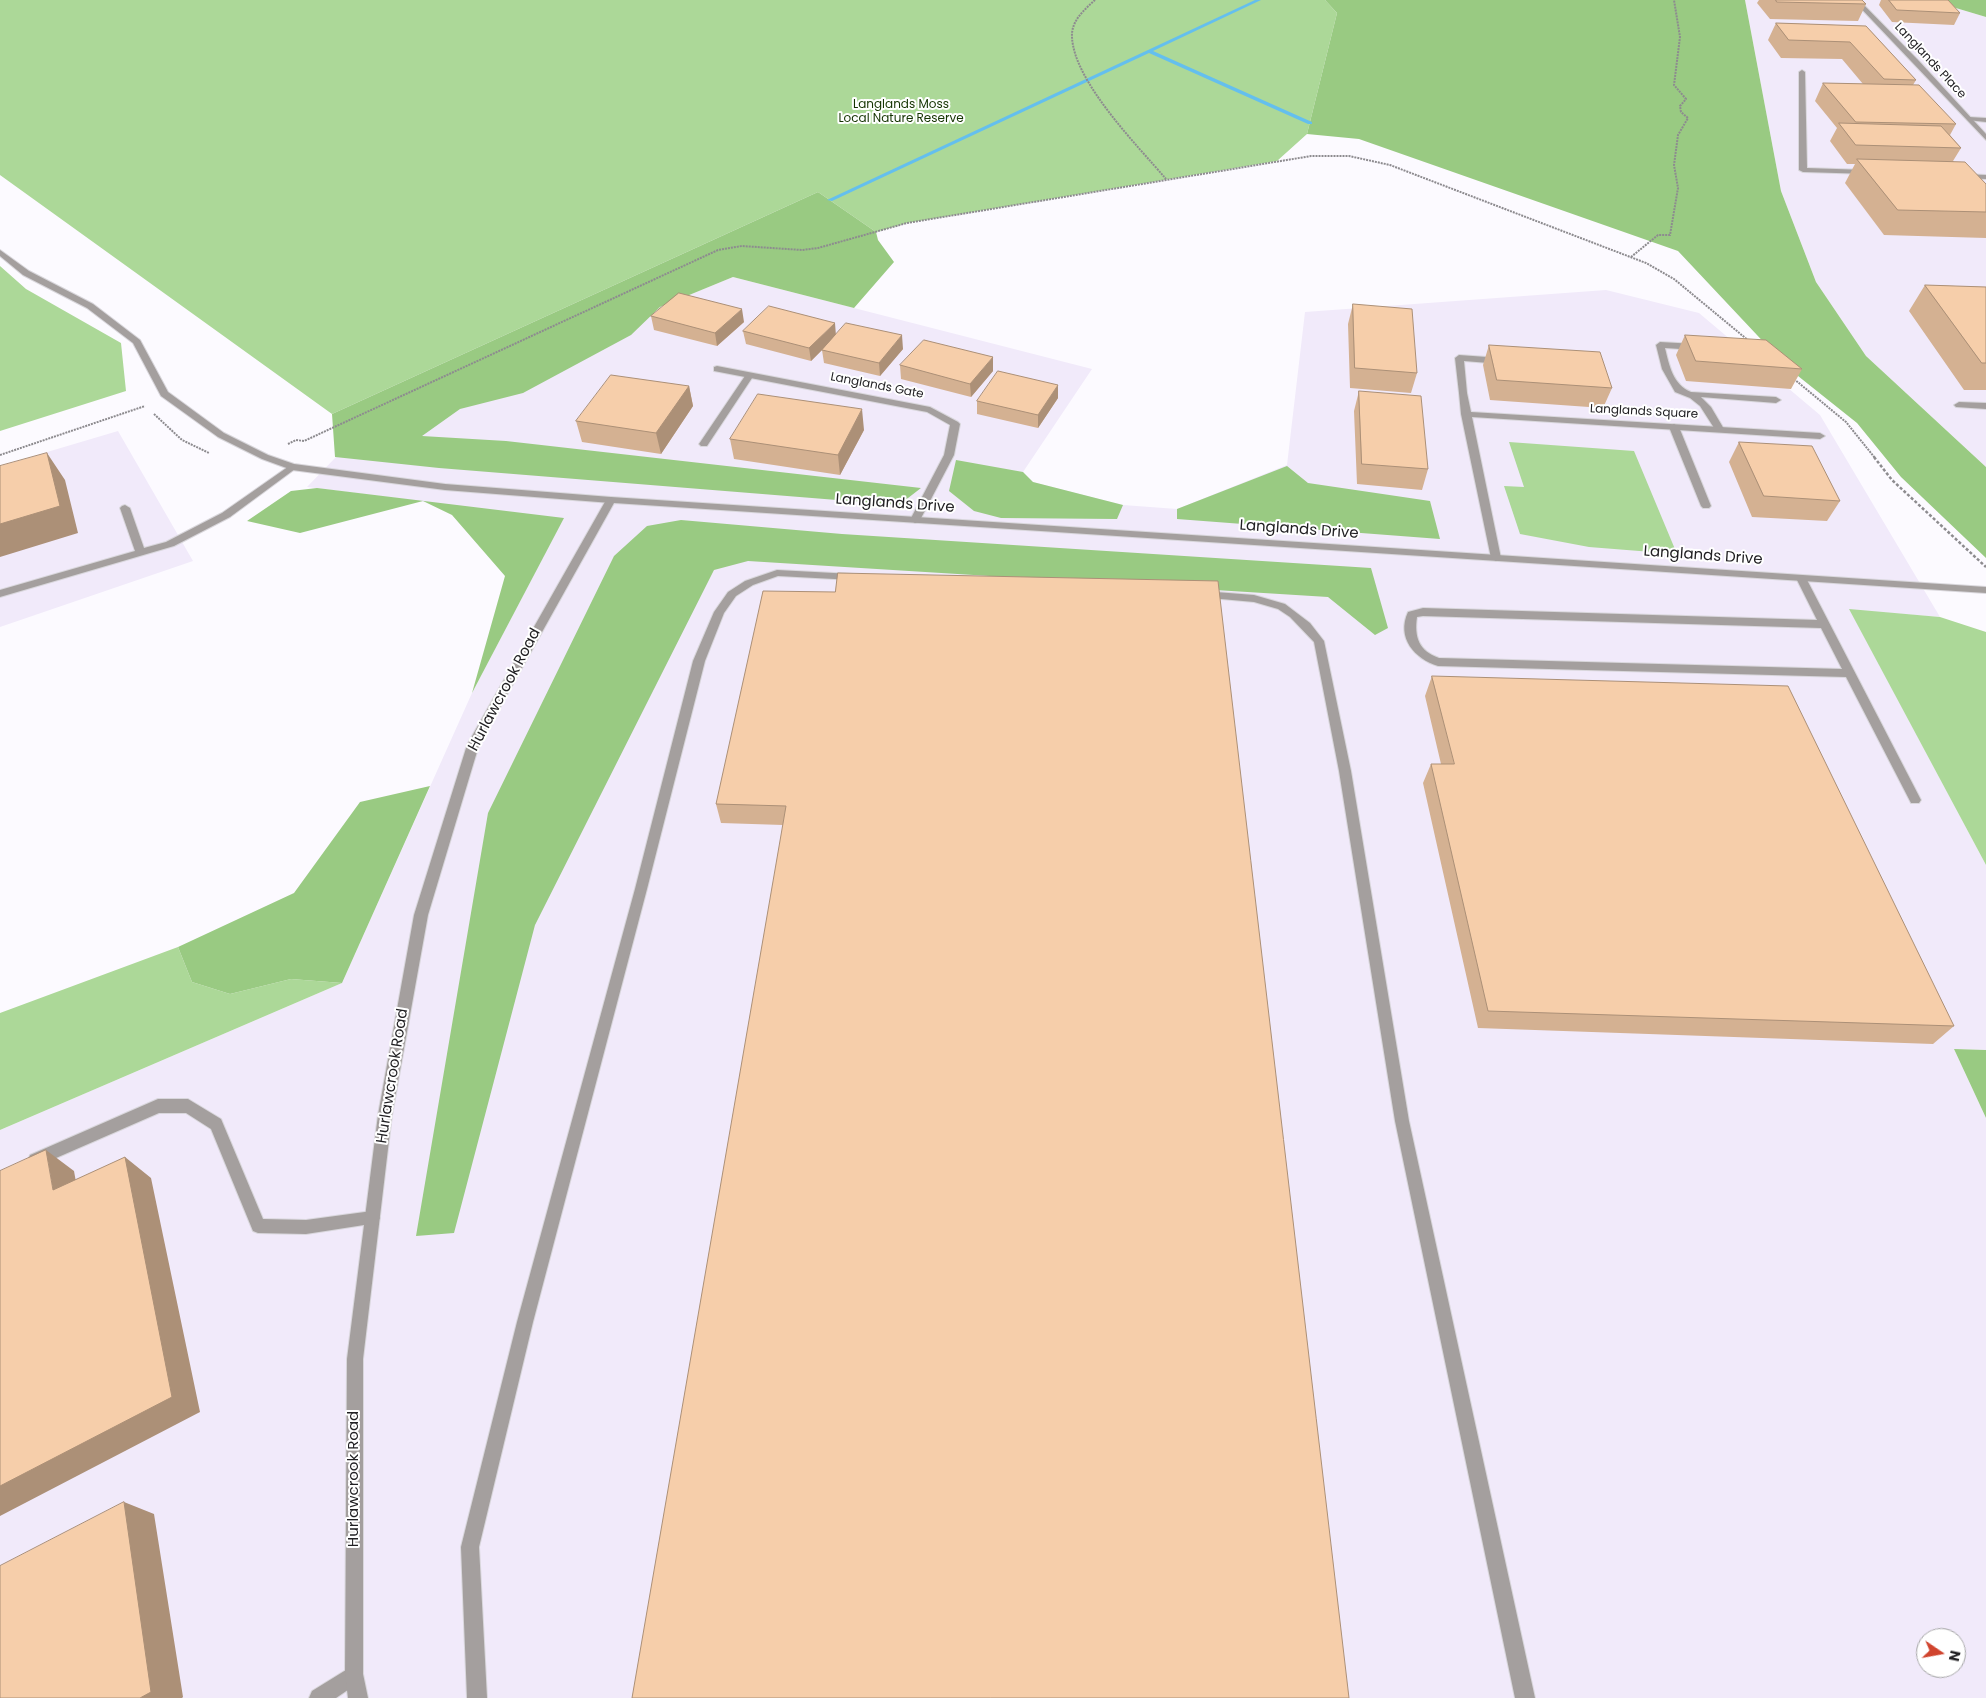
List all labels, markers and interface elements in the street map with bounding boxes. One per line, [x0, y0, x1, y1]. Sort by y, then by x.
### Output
street label: Langlands Place [1891, 20, 1969, 102]
park label: Langlands Moss Local Nature Reserve [838, 98, 964, 126]
street label: Langlands Gate [829, 370, 925, 402]
street label: Langlands Square [1590, 402, 1698, 422]
street label: Langlands Drive [835, 491, 955, 517]
street label: Langlands Drive [1239, 517, 1359, 543]
street label: Langlands Drive [1643, 543, 1763, 569]
street label: Hurlawcrook Road [465, 626, 545, 754]
street label: Hurlawcrook Road [373, 1007, 413, 1145]
street label: Hurlawcrook Road [345, 1411, 363, 1547]
north arrow [1916, 1628, 1966, 1678]
text: N [1944, 1649, 1966, 1663]

